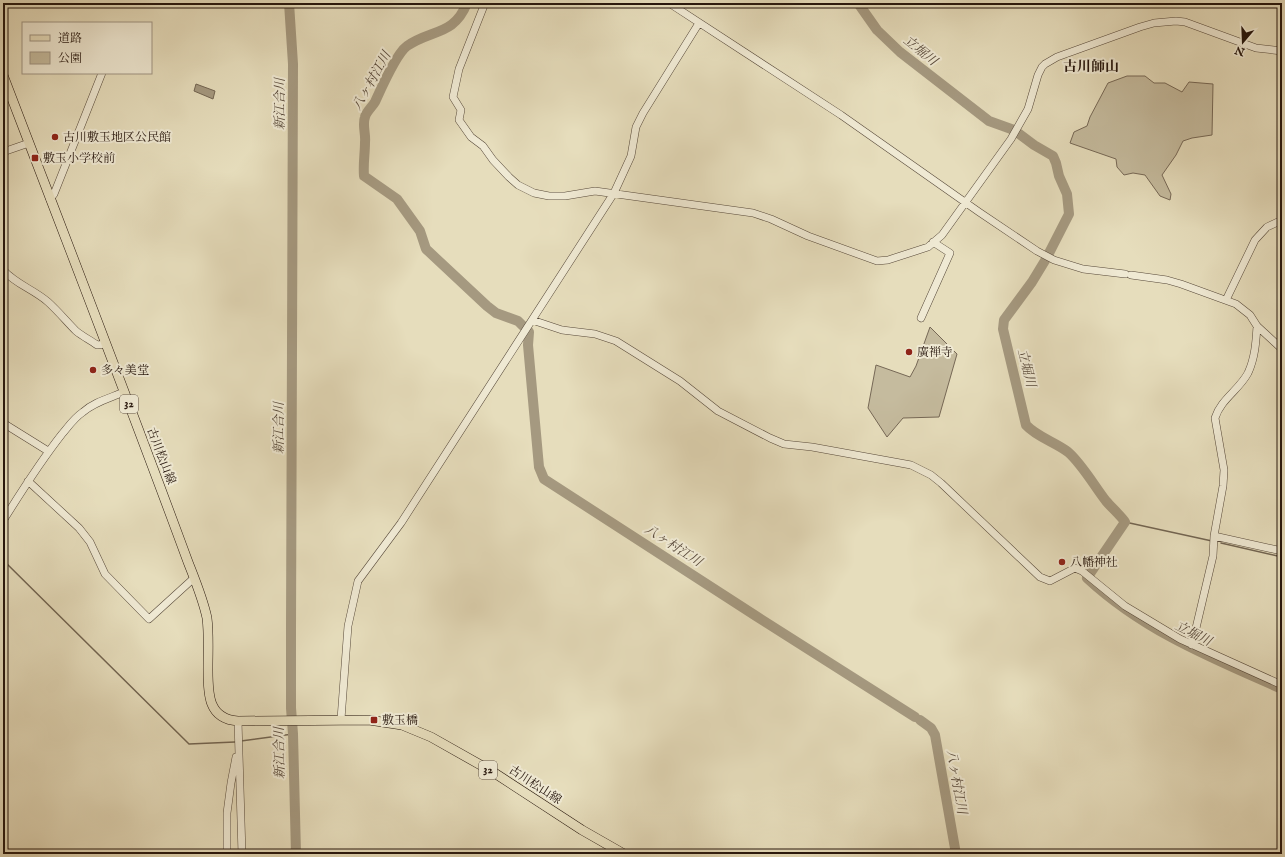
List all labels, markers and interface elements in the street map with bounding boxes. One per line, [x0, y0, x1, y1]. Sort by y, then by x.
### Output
legend [22, 22, 152, 74]
north arrow [1223, 22, 1263, 62]
text: 道路 [58, 31, 82, 46]
water label: 立堀川 [899, 32, 942, 71]
text: N [1233, 42, 1248, 59]
water label: 八ヶ村江川 [349, 47, 396, 114]
text: 公園 [58, 51, 82, 66]
district label: 古川師山 [1063, 58, 1119, 76]
water label: 新江合川 [272, 76, 289, 130]
place label: 古川敷玉地区公民館 [63, 130, 171, 145]
marker: 古川敷玉地区公民館 [50, 132, 60, 142]
place label: 敷玉小学校前 [43, 151, 115, 166]
marker: 敷玉小学校前 [30, 153, 40, 163]
place label: 廣禅寺 [917, 345, 953, 360]
marker: 廣禅寺 [904, 347, 914, 357]
water label: 立堀川 [1013, 347, 1039, 391]
place label: 多々美堂 [101, 363, 149, 378]
marker: 多々美堂 [88, 365, 98, 375]
road number: 32 [120, 395, 138, 413]
water label: 新江合川 [271, 400, 288, 454]
street label: 古川松山線 [143, 425, 179, 487]
water label: 八ヶ村江川 [641, 521, 707, 572]
place label: 八幡神社 [1070, 555, 1118, 570]
marker: 八幡神社 [1057, 557, 1067, 567]
water label: 立堀川 [1172, 618, 1216, 651]
place label: 敷玉橋 [382, 713, 418, 728]
marker: 敷玉橋 [369, 715, 379, 725]
water label: 新江合川 [271, 725, 289, 779]
water label: 八ヶ村江川 [942, 749, 970, 817]
road number: 32 [479, 761, 497, 779]
street label: 古川松山線 [506, 762, 564, 808]

